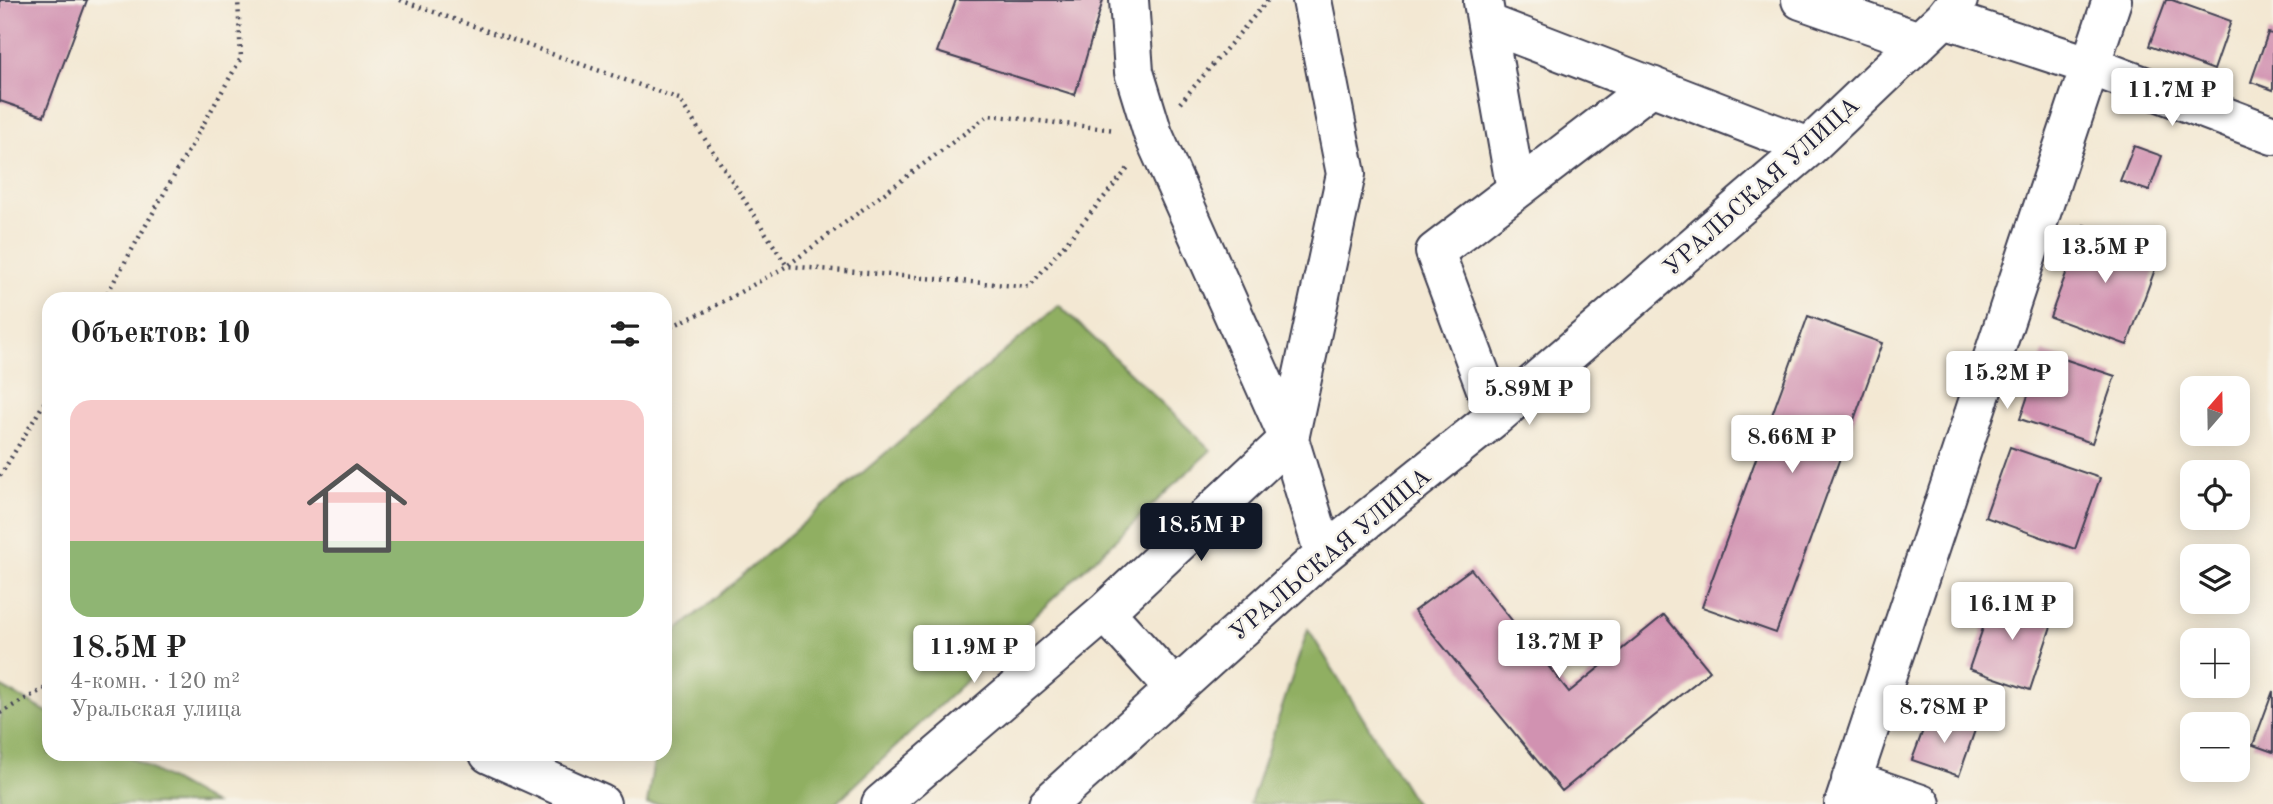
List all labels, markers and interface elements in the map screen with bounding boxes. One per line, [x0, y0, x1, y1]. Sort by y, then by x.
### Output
pin: 11.7M ₽ [2107, 68, 2237, 128]
text: 11.7M ₽ [2127, 79, 2217, 102]
street label: УРАЛЬСКАЯ УЛИЦА [1660, 94, 1865, 281]
pin: 13.5M ₽ [2040, 226, 2170, 285]
text: 13.5M ₽ [2060, 236, 2150, 259]
icon: filters [606, 315, 644, 353]
text: Объектов: 10 [70, 319, 250, 349]
pin: 15.2M ₽ [1942, 352, 2072, 411]
text: 15.2M ₽ [1962, 362, 2052, 385]
pin: 5.89M ₽ [1464, 368, 1594, 427]
north arrow [2180, 376, 2250, 446]
map controls [2180, 376, 2250, 782]
text: 5.89M ₽ [1484, 378, 1574, 401]
pin: 8.66M ₽ [1727, 416, 1857, 475]
text: 8.66M ₽ [1747, 426, 1837, 449]
icon: home [294, 445, 420, 571]
button: locate [2180, 460, 2250, 530]
street label: УРАЛЬСКАЯ УЛИЦА [1226, 465, 1436, 646]
pin: 18.5M ₽ [1136, 504, 1266, 563]
text: 18.5M ₽ [1156, 514, 1246, 537]
button: layers [2180, 544, 2250, 614]
pin: 16.1M ₽ [1947, 582, 2077, 642]
text: 16.1M ₽ [1967, 593, 2057, 616]
pin: 13.7M ₽ [1494, 620, 1624, 680]
pin: 11.9M ₽ [909, 626, 1039, 685]
button: + [2180, 628, 2250, 698]
text: 13.7M ₽ [1514, 631, 1604, 654]
text: 18.5M ₽ [70, 634, 187, 664]
text: 11.9M ₽ [929, 636, 1019, 659]
text: 4-комн. · 120 m² [70, 670, 240, 693]
pin: 8.78M ₽ [1879, 686, 2009, 745]
text: 8.78M ₽ [1899, 696, 1989, 719]
text: Уральская улица [70, 698, 242, 721]
button: − [2180, 712, 2250, 782]

